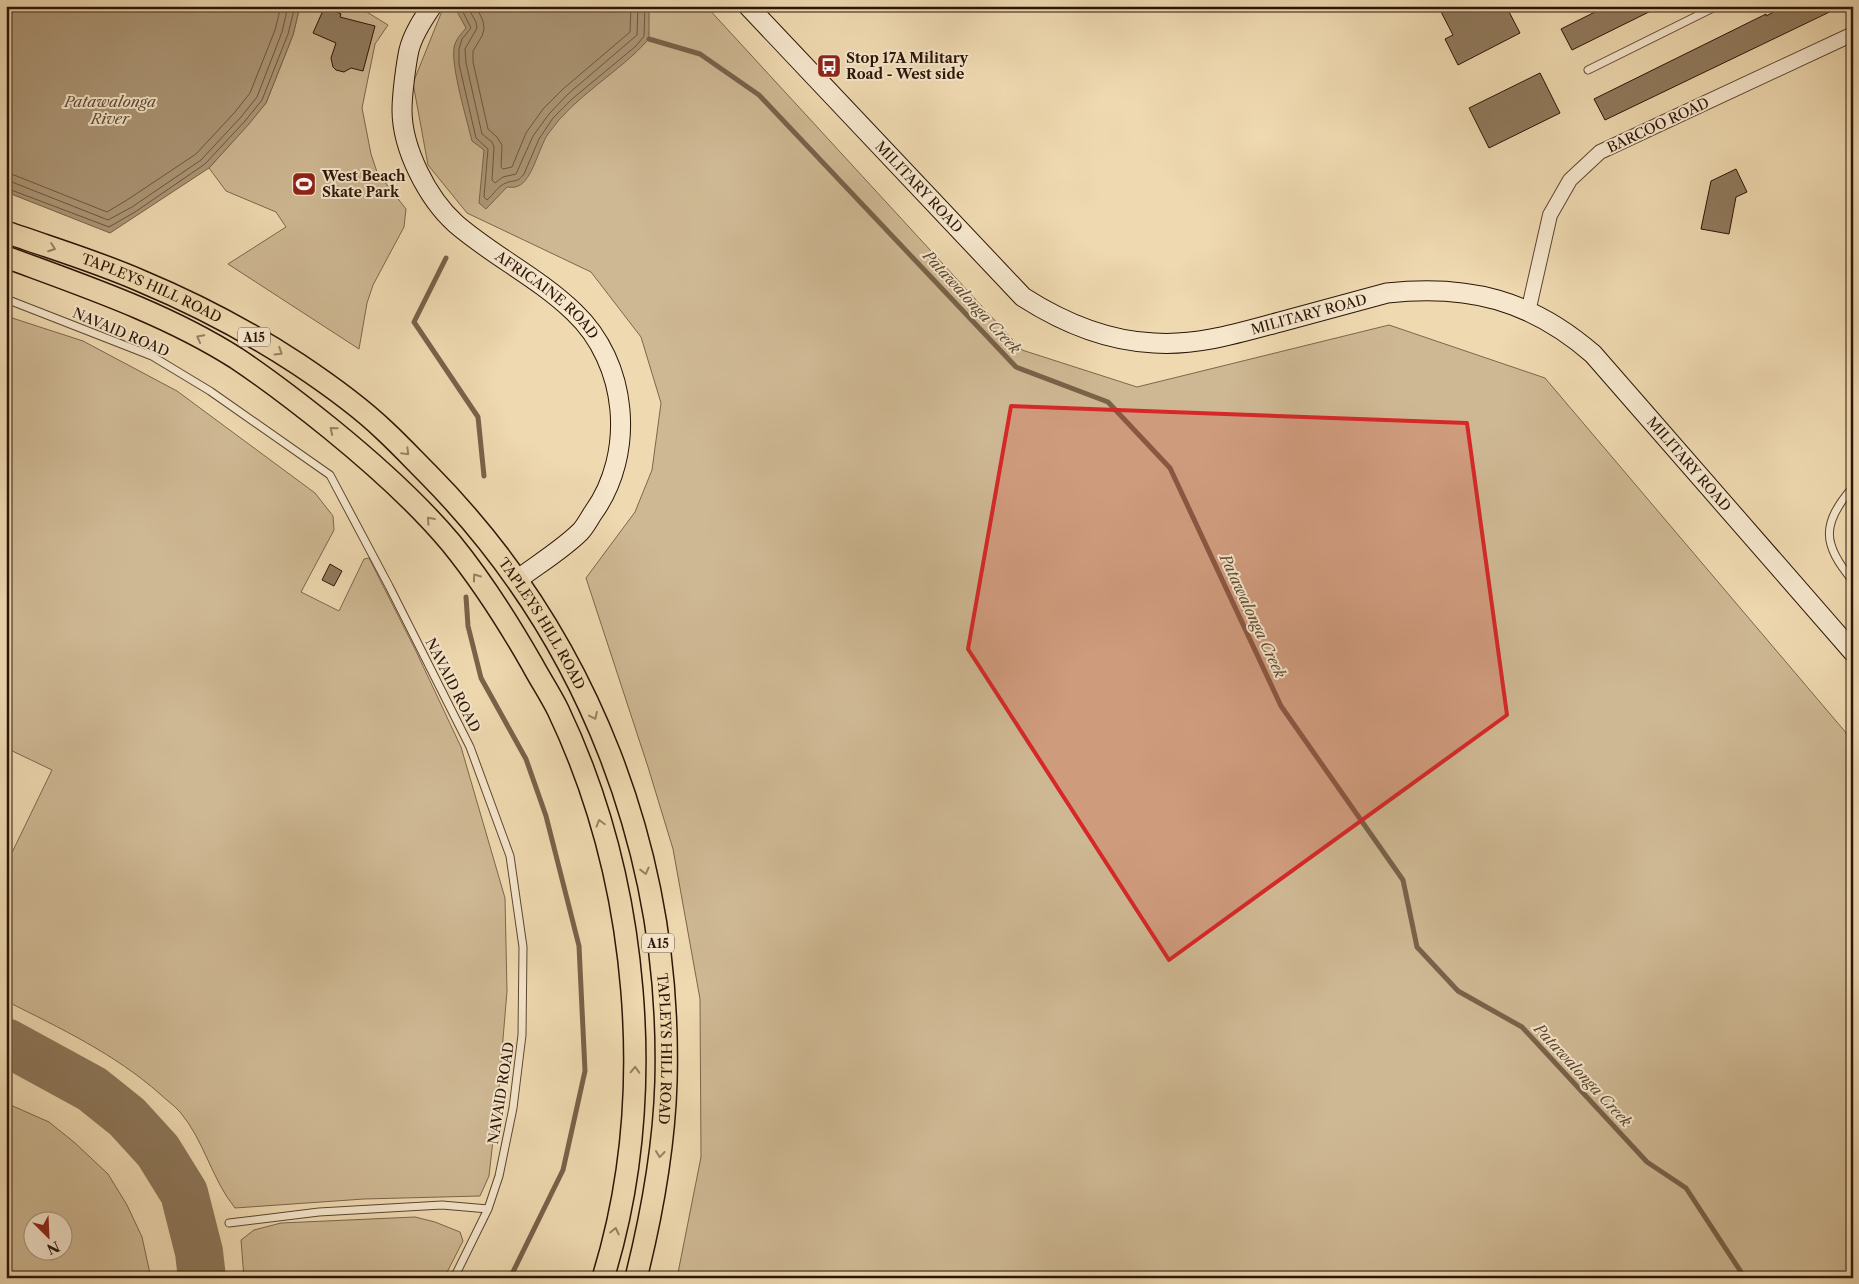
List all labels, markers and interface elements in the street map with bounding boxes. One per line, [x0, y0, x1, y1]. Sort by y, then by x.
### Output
place label: Stop 17A Military Road - West side [846, 49, 969, 83]
bus stop icon: Stop 17A Military Road - West side [816, 53, 842, 79]
water label: Patawalonga River [63, 92, 156, 128]
street label: BARCOO ROAD [1604, 93, 1712, 157]
street label: MILITARY ROAD [871, 137, 967, 237]
place label: West Beach Skate Park [321, 167, 406, 201]
sports icon: West Beach Skate Park [291, 171, 317, 197]
one-way arrow [47, 242, 56, 252]
street label: AFRICAINE ROAD [491, 246, 602, 342]
water label: Patawalonga Creek [918, 246, 1025, 358]
street label: TAPLEYS HILL ROAD [79, 250, 225, 327]
street label: MILITARY ROAD [1249, 290, 1369, 339]
street label: NAVAID ROAD [70, 303, 172, 361]
road number: A15 [238, 328, 270, 347]
one-way arrow [196, 334, 205, 344]
one-way arrow [273, 346, 282, 356]
street label: MILITARY ROAD [1643, 413, 1735, 515]
one-way arrow [330, 428, 339, 436]
one-way arrow [400, 446, 409, 455]
one-way arrow [427, 517, 436, 526]
water label: Patawalonga Creek [1216, 550, 1290, 681]
street label: TAPLEYS HILL ROAD [494, 554, 589, 693]
one-way arrow [473, 573, 482, 583]
street label: NAVAID ROAD [421, 635, 485, 735]
one-way arrow [588, 711, 599, 720]
one-way arrow [595, 819, 606, 828]
one-way arrow [639, 866, 650, 875]
road number: A15 [642, 934, 674, 952]
street label: TAPLEYS HILL ROAD [653, 972, 675, 1125]
water label: Patawalonga Creek [1529, 1019, 1636, 1131]
street label: NAVAID ROAD [484, 1040, 518, 1146]
one-way arrow [630, 1065, 640, 1073]
one-way arrow [655, 1150, 666, 1158]
north arrow [22, 1212, 72, 1262]
one-way arrow [610, 1226, 620, 1235]
text: N [44, 1237, 63, 1259]

